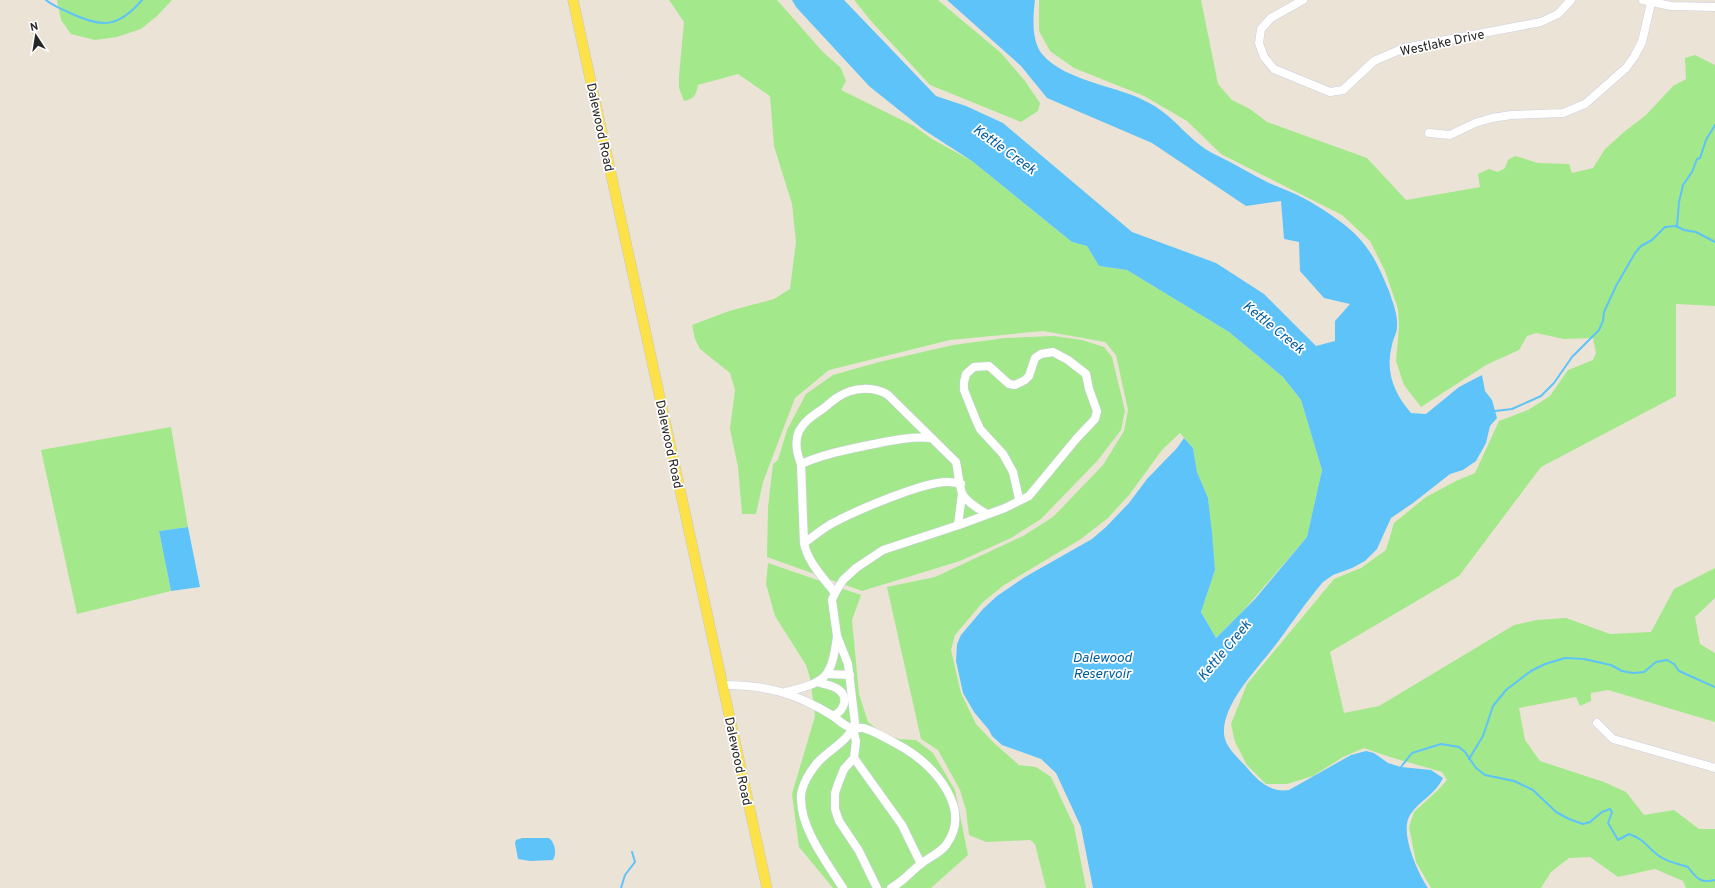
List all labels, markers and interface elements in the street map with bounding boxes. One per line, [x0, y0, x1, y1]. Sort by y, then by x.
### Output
north arrow [16, 16, 56, 56]
text: N [29, 20, 39, 35]
street label: Westlake Drive [1399, 27, 1486, 61]
street label: Dalewood Road [582, 82, 616, 173]
water label: Kettle Creek [969, 122, 1040, 179]
water label: Kettle Creek [1239, 298, 1308, 359]
street label: Dalewood Road [651, 399, 685, 490]
water label: Kettle Creek [1195, 616, 1256, 685]
water label: Dalewood Reservoir [1072, 650, 1133, 683]
street label: Dalewood Road [720, 716, 754, 807]

